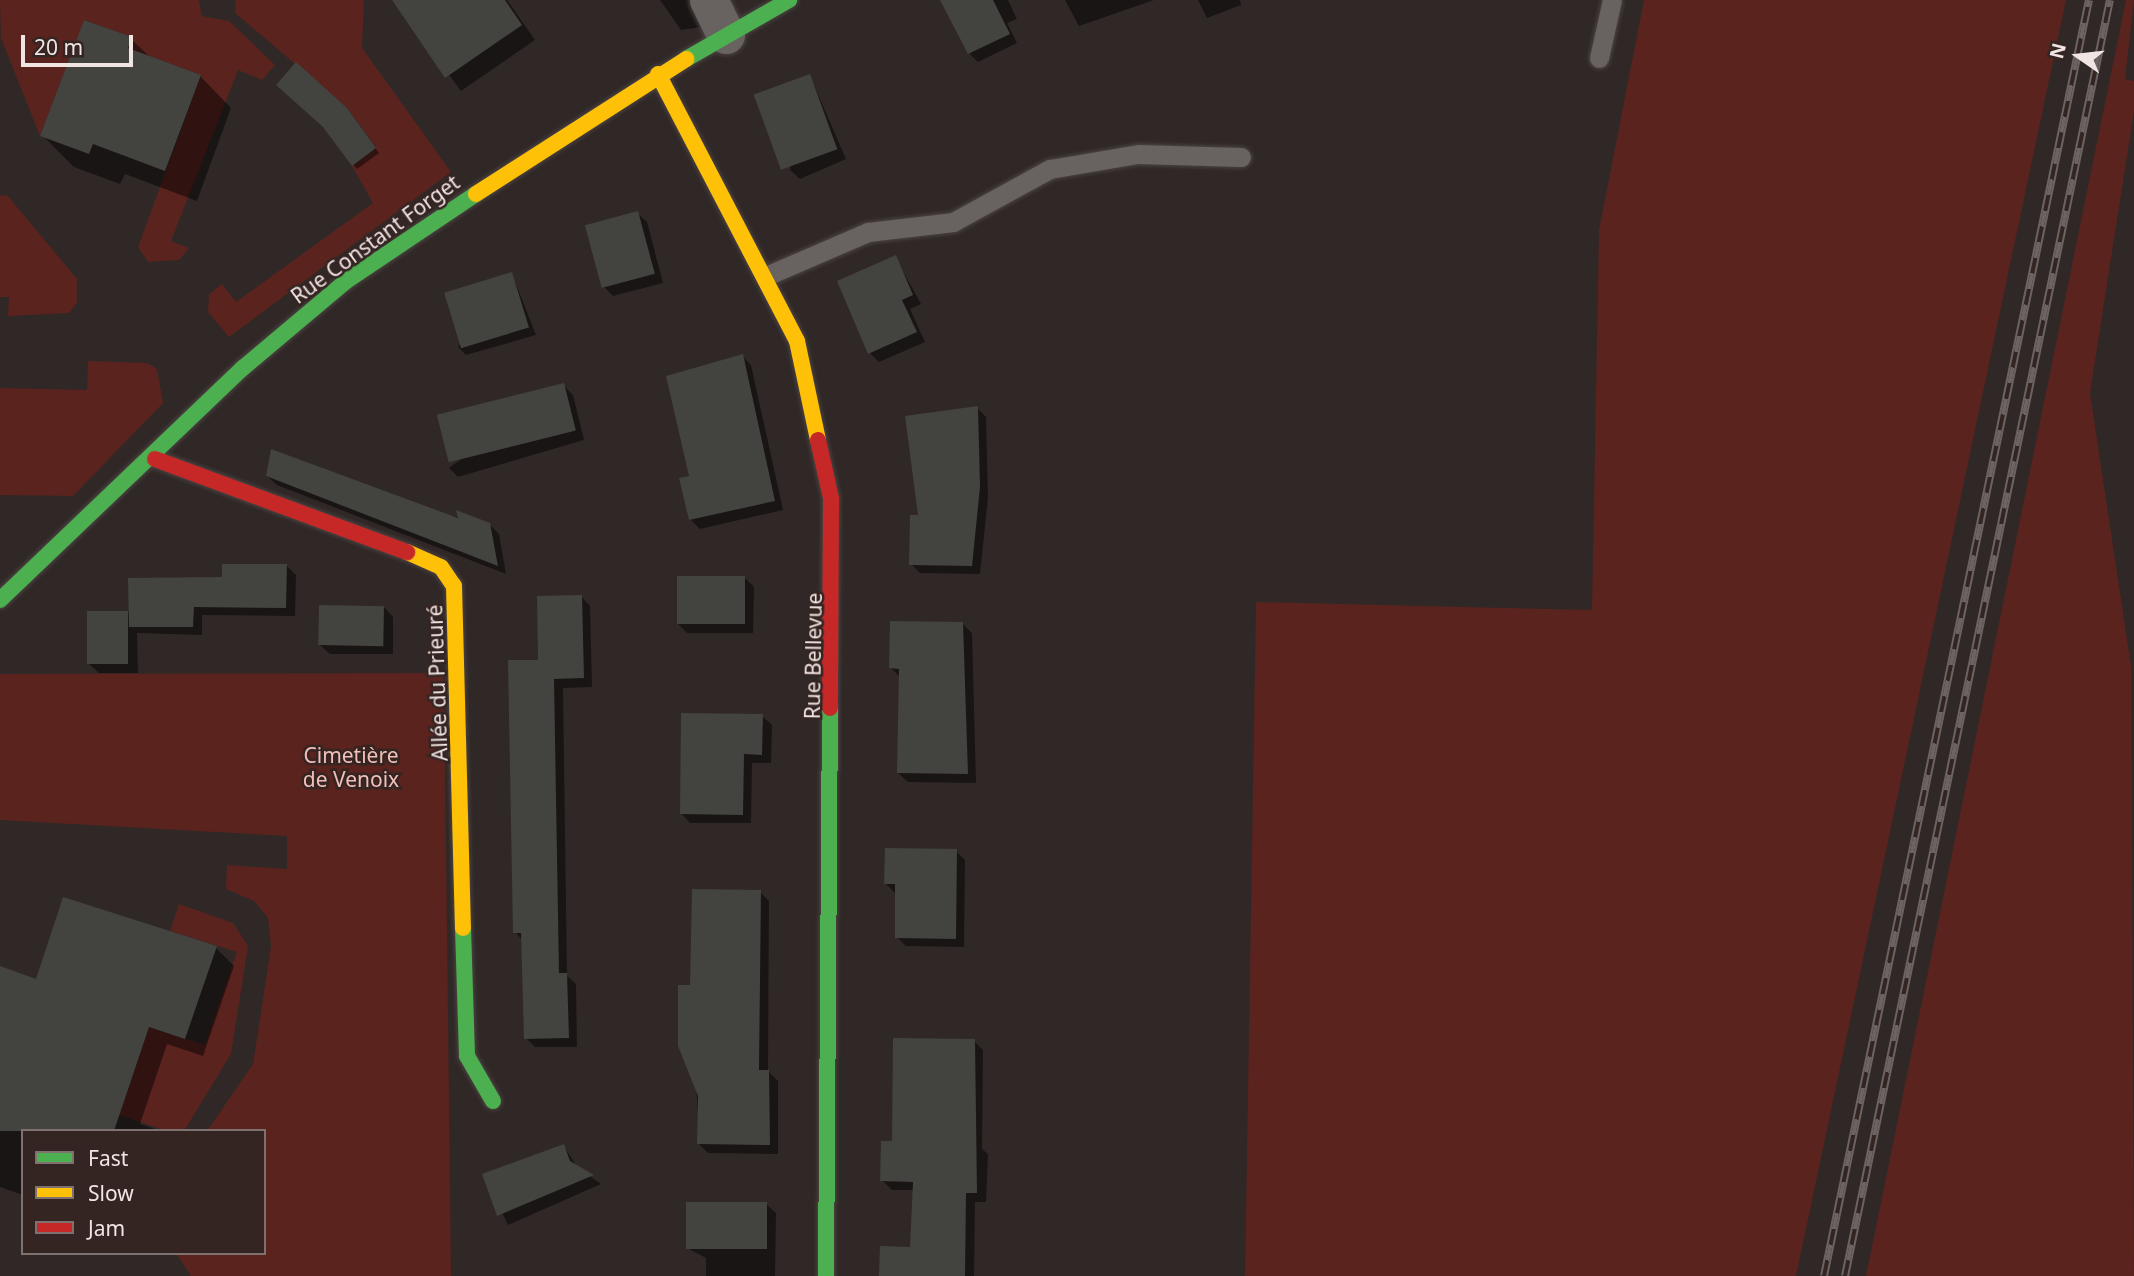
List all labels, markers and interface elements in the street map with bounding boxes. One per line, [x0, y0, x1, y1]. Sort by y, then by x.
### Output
scale bar [24, 21, 136, 65]
north arrow [2043, 21, 2113, 91]
text: 20 m [34, 33, 83, 61]
text: N [2043, 40, 2072, 62]
street label: Rue Constant Forget [286, 169, 464, 309]
street label: Rue Bellevue [799, 592, 827, 720]
street label: Allée du Prieuré [422, 604, 452, 762]
park label: Cimetière de Venoix [303, 742, 399, 792]
legend [21, 1129, 266, 1255]
text: Fast [88, 1144, 128, 1172]
text: Slow [88, 1179, 134, 1207]
text: Jam [88, 1214, 125, 1242]

